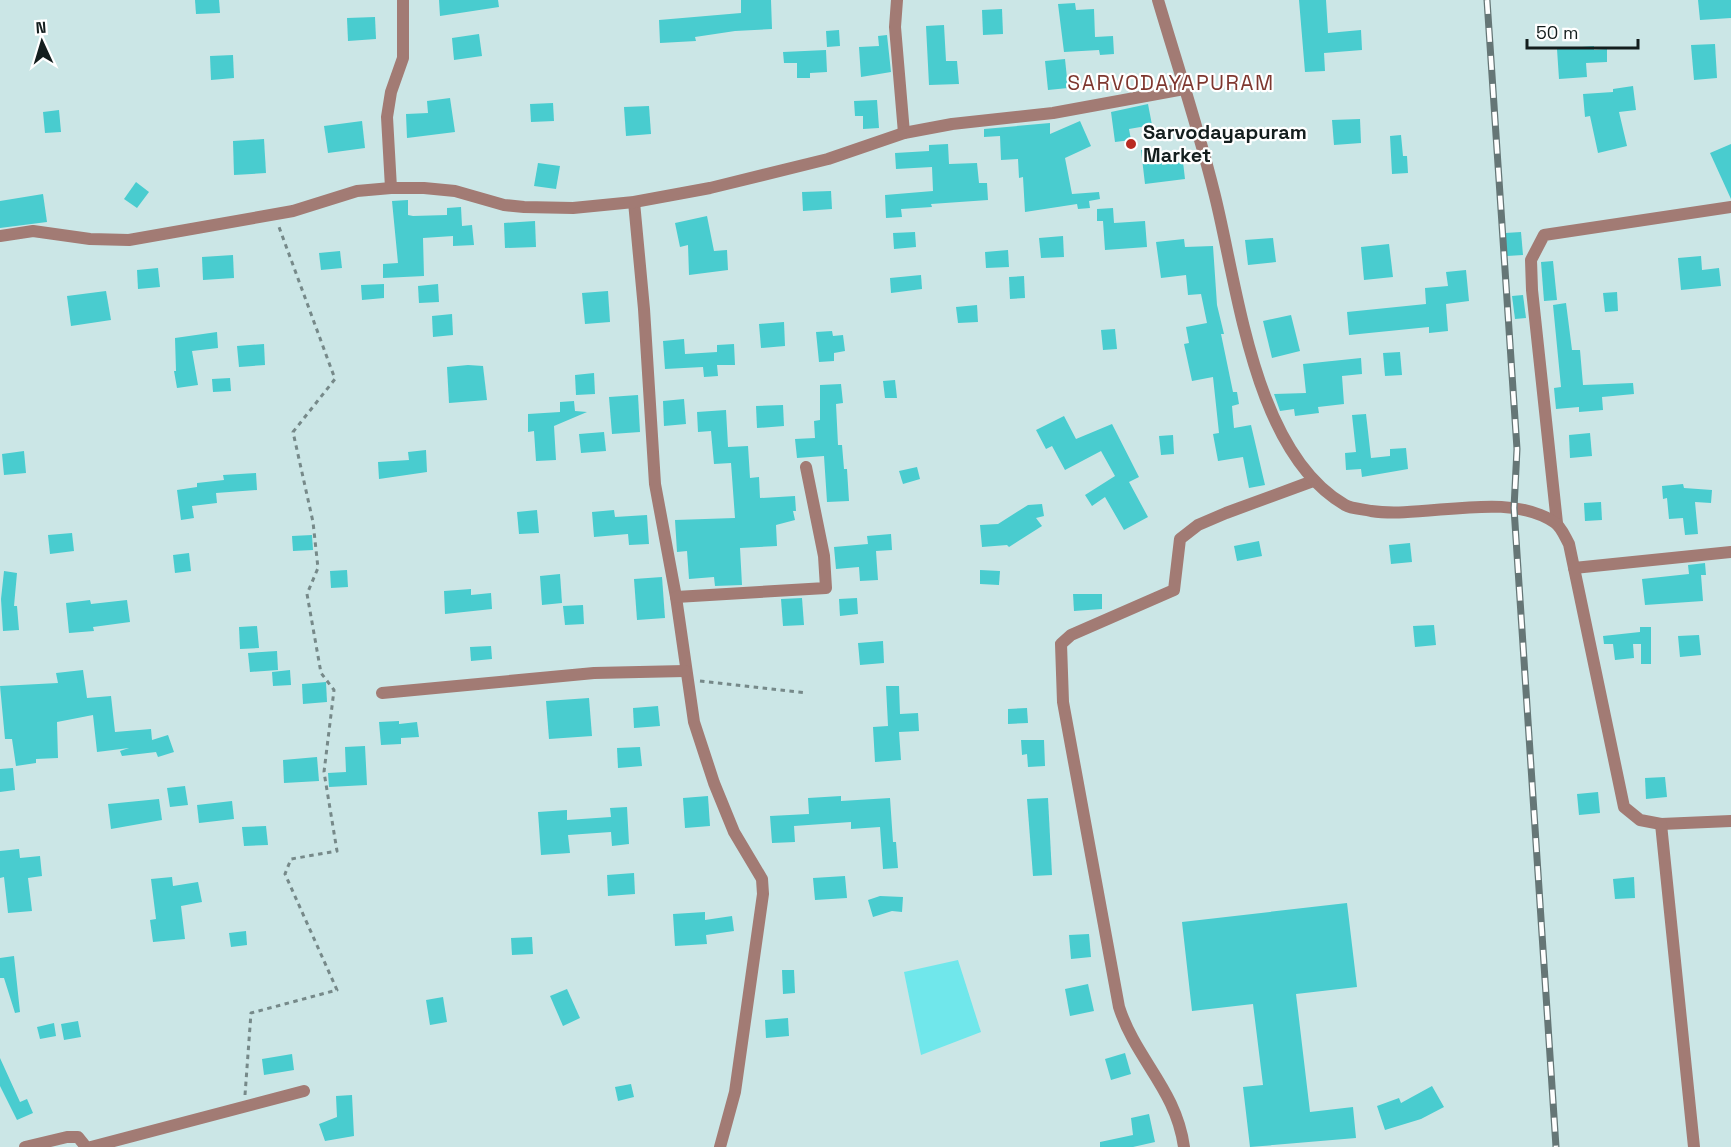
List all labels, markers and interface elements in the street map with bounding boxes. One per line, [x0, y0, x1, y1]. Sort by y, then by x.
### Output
north arrow [12, 12, 72, 72]
scale bar [1527, 12, 1638, 50]
text: N [35, 17, 47, 38]
text: 50 m [1536, 21, 1578, 44]
district label: SARVODAYAPURAM [1067, 69, 1275, 96]
place label: Sarvodayapuram Market [1143, 119, 1307, 168]
marker: Sarvodayapuram Market [1124, 137, 1138, 151]

